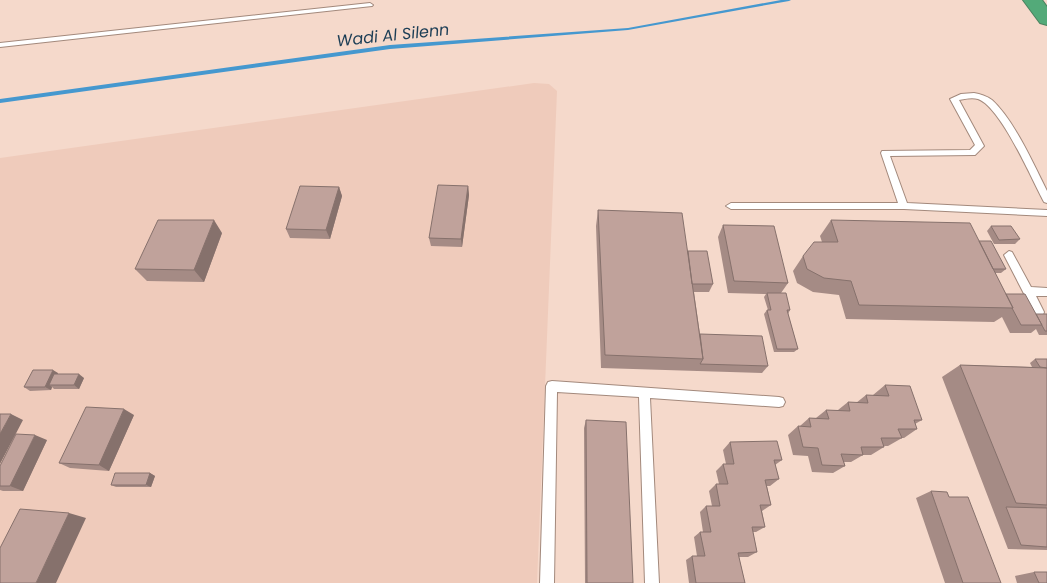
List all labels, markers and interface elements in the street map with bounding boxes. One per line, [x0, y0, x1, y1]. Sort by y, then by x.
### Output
water label: Wadi Al Silenn [336, 18, 450, 52]

